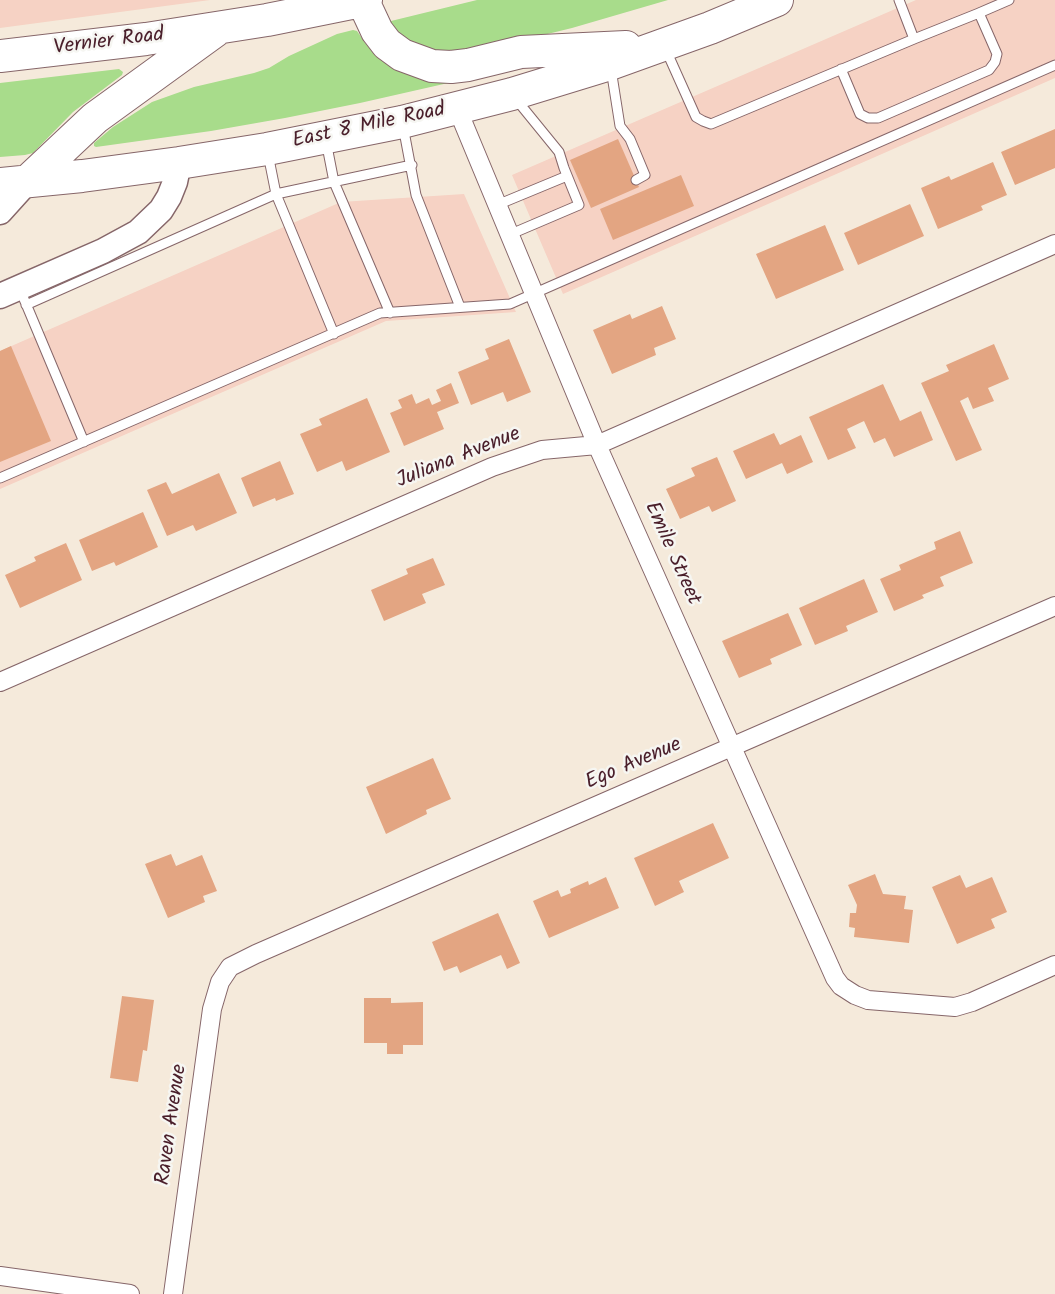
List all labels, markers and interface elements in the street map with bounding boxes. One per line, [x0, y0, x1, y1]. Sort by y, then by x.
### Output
street label: Vernier Road [53, 24, 165, 62]
street label: East 8 Mile Road [290, 99, 448, 155]
street label: Juliana Avenue [393, 423, 525, 495]
street label: Emile Street [637, 499, 705, 609]
street label: Ego Avenue [582, 733, 686, 797]
street label: Raven Avenue [152, 1063, 194, 1187]

